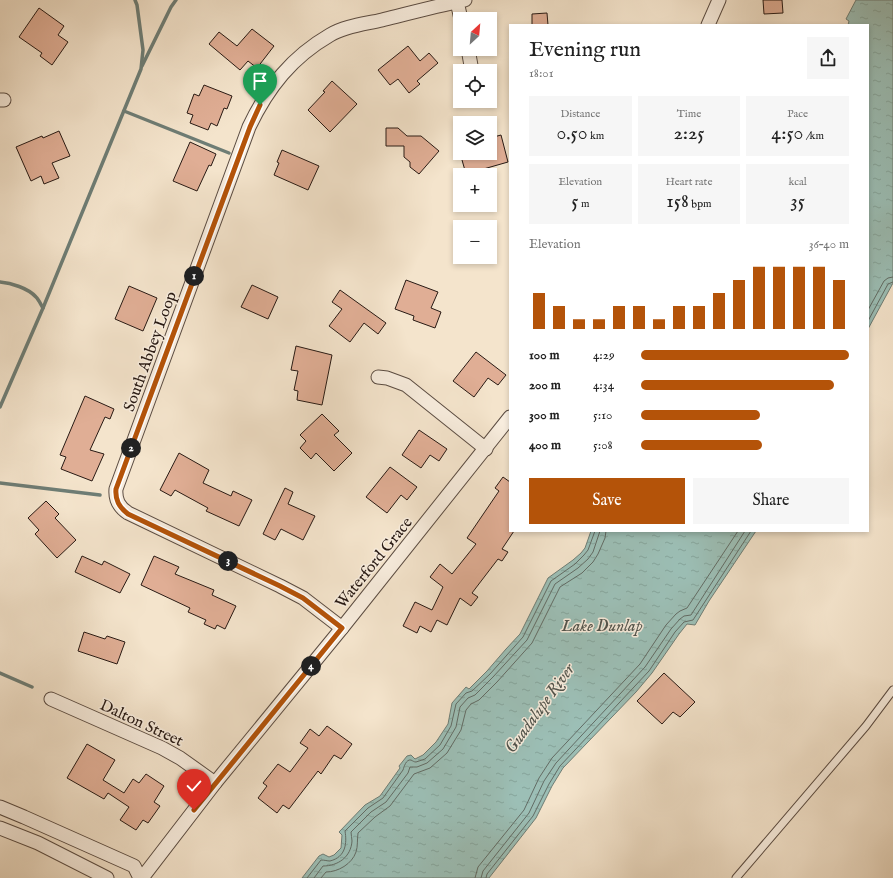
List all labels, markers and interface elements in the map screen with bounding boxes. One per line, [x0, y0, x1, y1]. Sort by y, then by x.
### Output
north arrow [453, 12, 497, 56]
map controls [453, 12, 497, 264]
text: Evening run [529, 36, 641, 64]
button: share [807, 37, 849, 79]
pin [243, 64, 277, 105]
button: locate [453, 64, 497, 108]
text: 18:01 [529, 65, 554, 82]
icon: arrive [249, 70, 271, 92]
text: Distance [560, 107, 600, 121]
text: Time [677, 107, 701, 121]
text: Pace [787, 107, 808, 121]
button: layers [453, 116, 497, 160]
text: 0.50 [556, 121, 587, 146]
text: 2:25 [673, 121, 705, 146]
text: 4:50 [771, 121, 803, 146]
text: km [587, 129, 604, 143]
text: /km [803, 129, 824, 143]
button: + [453, 168, 497, 212]
text: Elevation [559, 175, 602, 189]
text: Heart rate [666, 175, 712, 189]
text: kcal [788, 175, 807, 189]
text: 5 [571, 189, 579, 214]
text: 158 [666, 189, 689, 214]
text: 35 [790, 189, 805, 214]
text: m [579, 197, 589, 211]
text: bpm [689, 197, 712, 211]
button: − [453, 220, 497, 264]
text: Elevation [529, 236, 581, 253]
text: 36–40 m [809, 236, 849, 253]
pin: 1 [184, 266, 204, 286]
text: 1 [192, 269, 196, 283]
street label: South Abbey Loop [120, 288, 182, 415]
text: 100 m [529, 347, 559, 364]
text: 4:29 [593, 347, 615, 364]
text: 200 m [529, 377, 561, 394]
text: 4:34 [593, 377, 614, 394]
text: 300 m [529, 407, 560, 424]
text: 5:10 [593, 407, 612, 424]
text: 400 m [529, 437, 561, 454]
text: 5:08 [593, 437, 613, 454]
pin: 2 [121, 438, 141, 458]
text: 2 [128, 441, 134, 455]
button: Save [529, 478, 685, 524]
button: Share [693, 478, 849, 524]
street label: Waterford Grace [332, 514, 418, 613]
pin: 3 [218, 551, 238, 571]
text: 3 [226, 554, 230, 568]
water label: Lake Dunlap [561, 616, 643, 637]
pin: 4 [301, 656, 321, 676]
text: 4 [308, 659, 314, 673]
water label: Guadalupe River [501, 659, 580, 758]
street label: Dalton Street [96, 696, 187, 752]
pin [177, 769, 211, 810]
icon: check [183, 775, 205, 797]

